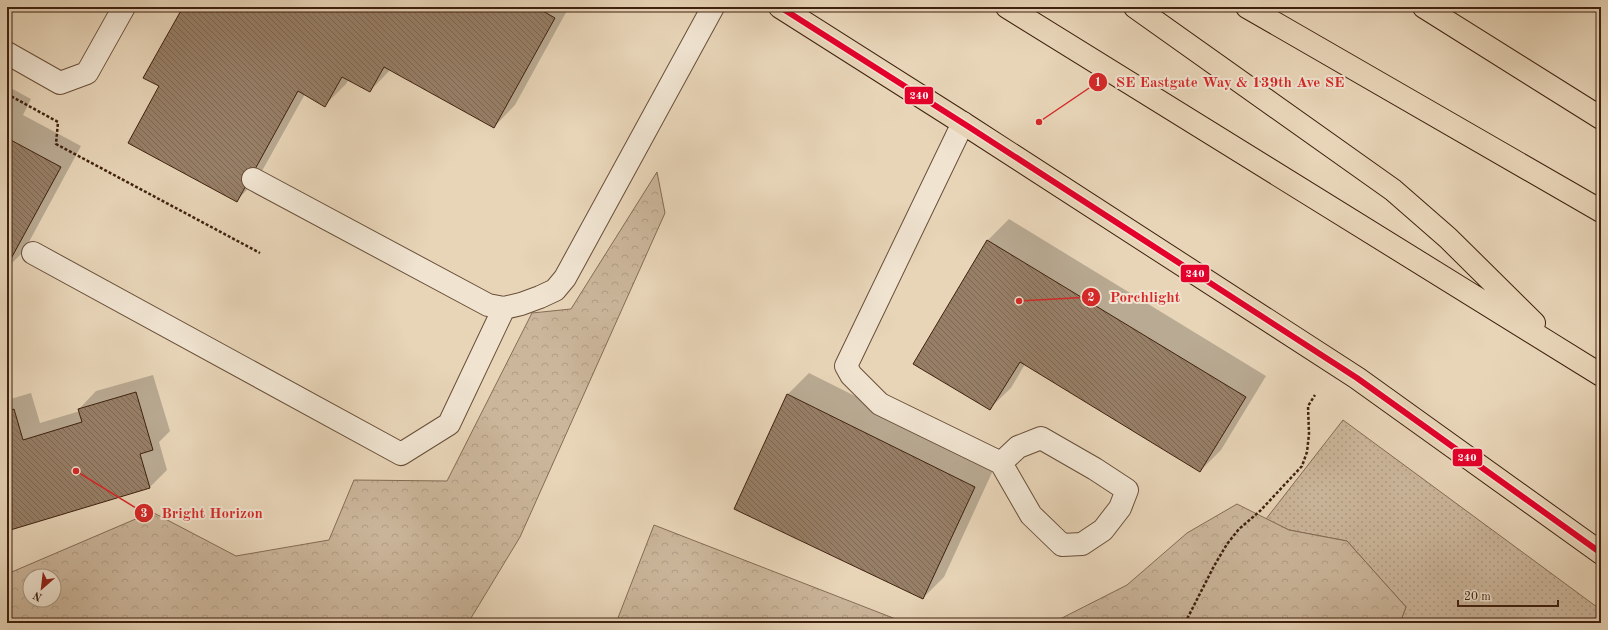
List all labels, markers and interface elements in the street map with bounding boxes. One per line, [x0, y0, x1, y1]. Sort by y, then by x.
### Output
callout: SE Eastgate Way & 139th Ave SE [1088, 68, 1352, 95]
text: SE Eastgate Way & 139th Ave SE [1116, 76, 1344, 91]
text: 1 [1095, 77, 1101, 89]
line badge: 240 [904, 86, 934, 105]
text: 240 [909, 91, 929, 102]
line badge: 240 [1180, 264, 1210, 283]
text: 240 [1185, 269, 1205, 280]
callout: Porchlight [1081, 283, 1188, 310]
text: Porchlight [1110, 291, 1181, 306]
text: 2 [1088, 292, 1095, 304]
line badge: 240 [1452, 448, 1483, 467]
text: 240 [1457, 453, 1477, 464]
callout: Bright Horizon [134, 500, 271, 527]
text: Bright Horizon [161, 507, 263, 522]
text: 3 [141, 508, 148, 520]
north arrow [22, 568, 62, 608]
scale bar [1458, 582, 1558, 608]
text: N [31, 588, 44, 602]
text: 20 m [1464, 591, 1491, 603]

